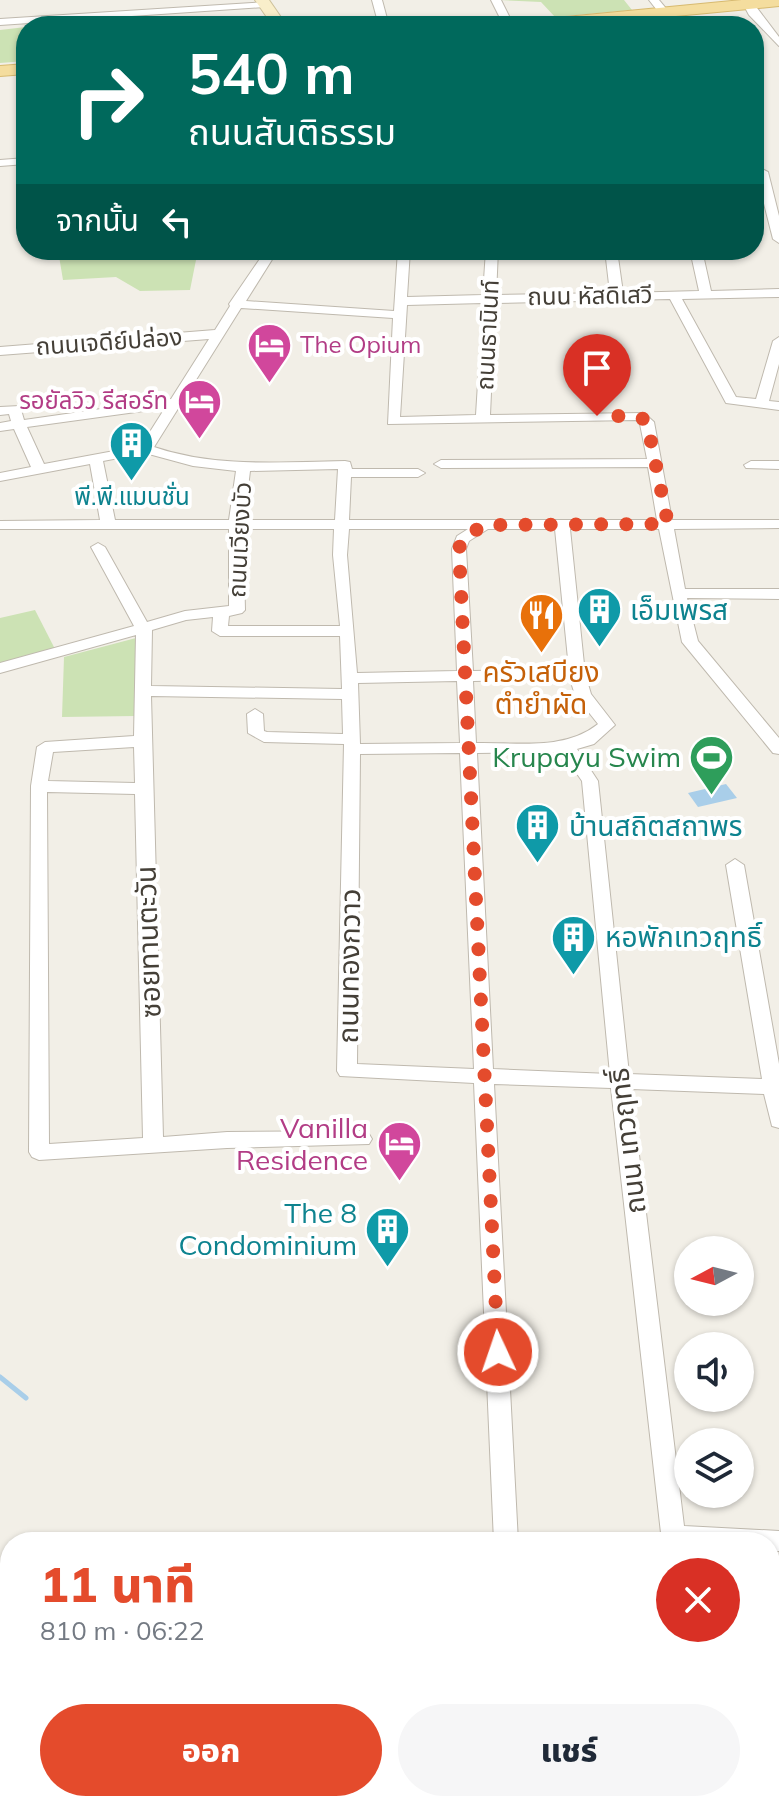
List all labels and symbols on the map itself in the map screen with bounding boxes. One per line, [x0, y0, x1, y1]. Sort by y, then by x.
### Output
street label: ถนนธานินท์ [469, 279, 505, 391]
street label: ถนน หัสดิเสวี [527, 279, 653, 311]
street label: ถนนเจดีย์ปล่อง [35, 321, 183, 361]
hotel icon: The Opium [245, 321, 293, 384]
place label: The Opium [300, 329, 421, 359]
pin [563, 334, 631, 416]
hotel icon: รอยัลวิว รีสอร์ท [175, 377, 223, 440]
place label: รอยัลวิว รีสอร์ท [19, 385, 168, 415]
building icon: พี.พี.แมนชั่น [108, 419, 156, 482]
place label: พี.พี.แมนชั่น [74, 481, 190, 511]
street label: ถนนเวียงบัว [221, 481, 257, 599]
building icon: เอ็มเพรส [575, 586, 623, 649]
restaurant icon: ครัวเสบียง ตำยำผัด [517, 591, 565, 654]
place label: เอ็มเพรส [630, 592, 728, 627]
place label: ครัวเสบียง ตำยำผัด [482, 654, 600, 721]
sports icon: Krupayu Swim [688, 733, 736, 796]
place label: Krupayu Swim [492, 739, 681, 774]
building icon: บ้านสถิตสถาพร [514, 802, 562, 865]
place label: บ้านสถิตสถาพร [569, 808, 743, 843]
street label: ซอยทานตะวัน [127, 865, 168, 1019]
street label: ถนนทองกวาว [330, 888, 367, 1044]
building icon: หอพักเทวฤทธิ์ [550, 913, 598, 976]
place label: หอพักเทวฤทธิ์ [605, 919, 762, 954]
street label: ถนน เทวฤทธิ์ [600, 1066, 653, 1216]
place label: Vanilla Residence [236, 1110, 368, 1177]
hotel icon: Vanilla Residence [375, 1120, 423, 1183]
place label: The 8 Condominium [179, 1195, 357, 1262]
building icon: The 8 Condominium [364, 1205, 412, 1268]
north arrow [674, 1236, 754, 1316]
position arrow [456, 1310, 540, 1394]

